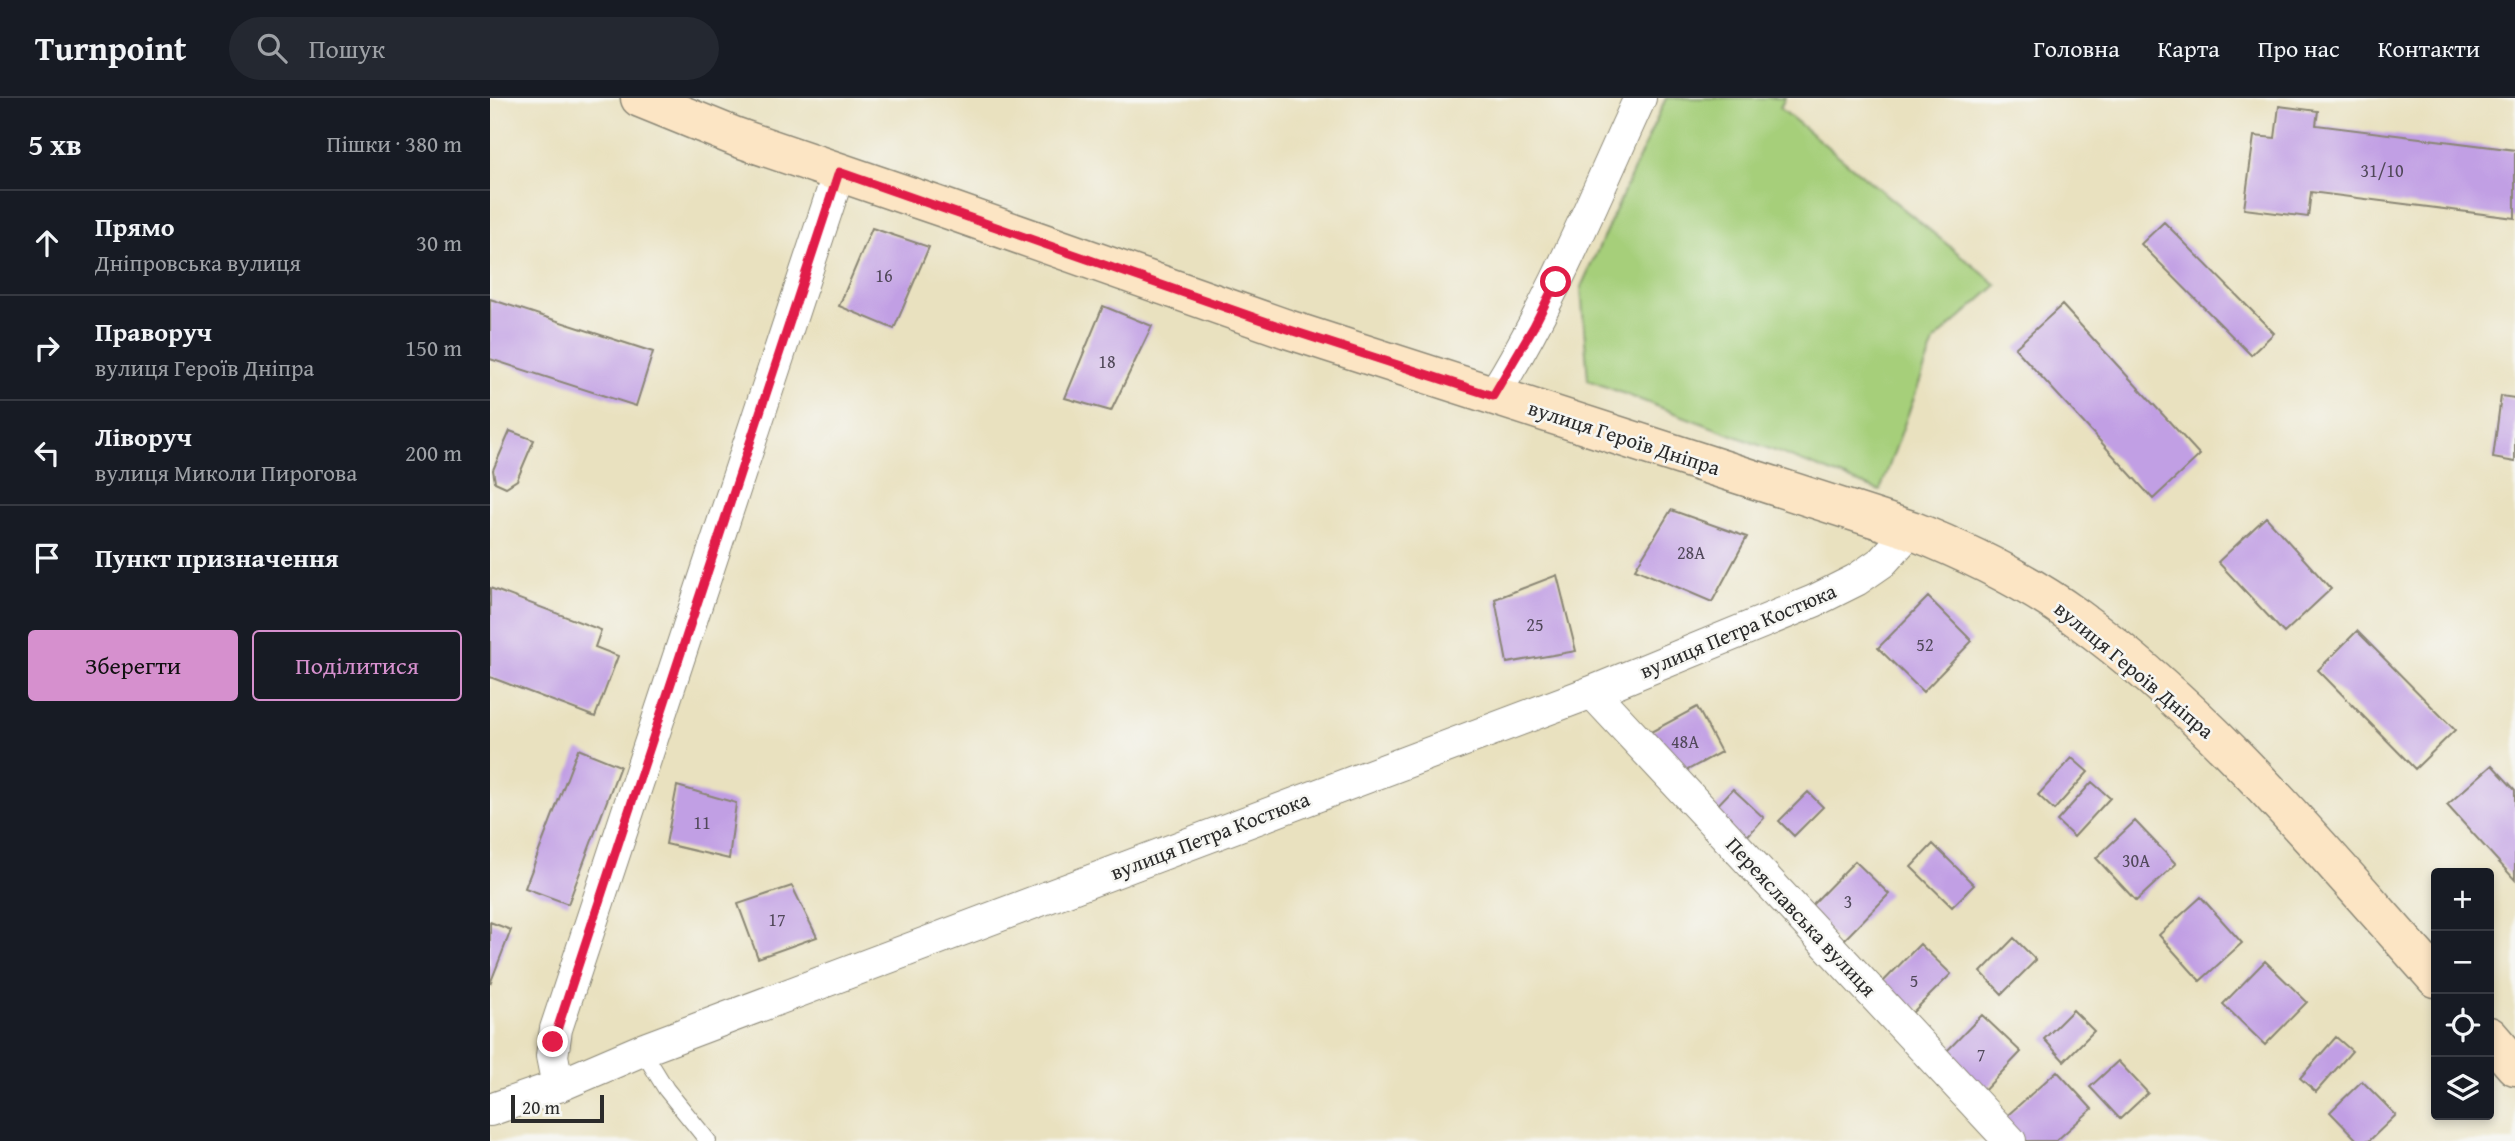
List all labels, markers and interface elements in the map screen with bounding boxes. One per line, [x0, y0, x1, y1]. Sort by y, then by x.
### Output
search box [229, 17, 719, 80]
text: Turnpoint [35, 24, 187, 72]
icon: search [253, 29, 291, 67]
text: Пошук [309, 29, 385, 68]
text: Головна [2033, 31, 2120, 66]
text: Карта [2158, 31, 2220, 66]
text: Про нас [2258, 31, 2340, 66]
text: Контакти [2378, 31, 2480, 66]
text: 5 хв [28, 122, 82, 166]
text: Пішки · 380 m [327, 127, 462, 160]
house number: 31/10 [2360, 157, 2404, 184]
text: Прямо [95, 207, 175, 246]
icon: ahead [28, 224, 66, 262]
text: 30 m [416, 226, 462, 259]
text: Дніпровська вулиця [95, 246, 301, 279]
house number: 16 [875, 262, 893, 289]
route start [1540, 266, 1571, 297]
text: Праворуч [95, 312, 212, 351]
icon: right [28, 329, 66, 367]
text: 150 m [405, 331, 462, 364]
house number: 18 [1098, 348, 1116, 375]
text: вулиця Героїв Дніпра [95, 351, 314, 384]
street label: вулиця Героїв Дніпра [1524, 392, 1724, 483]
text: Ліворуч [95, 417, 192, 456]
icon: left [28, 434, 66, 472]
text: 200 m [405, 436, 462, 469]
text: вулиця Миколи Пирогова [95, 456, 357, 489]
text: Пункт призначення [95, 538, 339, 577]
icon: arrive [28, 539, 66, 577]
house number: 28А [1677, 539, 1705, 566]
street label: вулиця Петра Костюка [1635, 575, 1841, 686]
street label: вулиця Героїв Дніпра [2048, 593, 2221, 746]
house number: 25 [1526, 611, 1544, 638]
button: Зберегти [28, 630, 238, 701]
button: Поділитися [252, 630, 462, 701]
house number: 52 [1916, 631, 1934, 658]
house number: 48А [1671, 728, 1699, 755]
street label: вулиця Петра Костюка [1106, 783, 1314, 888]
house number: 11 [693, 809, 711, 836]
street label: Переяславська вулиця [1719, 830, 1884, 1004]
house number: 30А [2122, 847, 2150, 874]
map controls [2431, 868, 2494, 1120]
button: + [2431, 868, 2494, 931]
house number: 3 [1844, 888, 1852, 915]
house number: 17 [768, 906, 786, 933]
button: − [2431, 931, 2494, 994]
house number: 5 [1910, 967, 1918, 994]
button: locate [2431, 994, 2494, 1057]
route end [537, 1026, 568, 1057]
house number: 7 [1977, 1041, 1985, 1068]
button: layers [2431, 1057, 2494, 1120]
scale bar [511, 1092, 604, 1124]
text: 20 m [522, 1093, 560, 1121]

